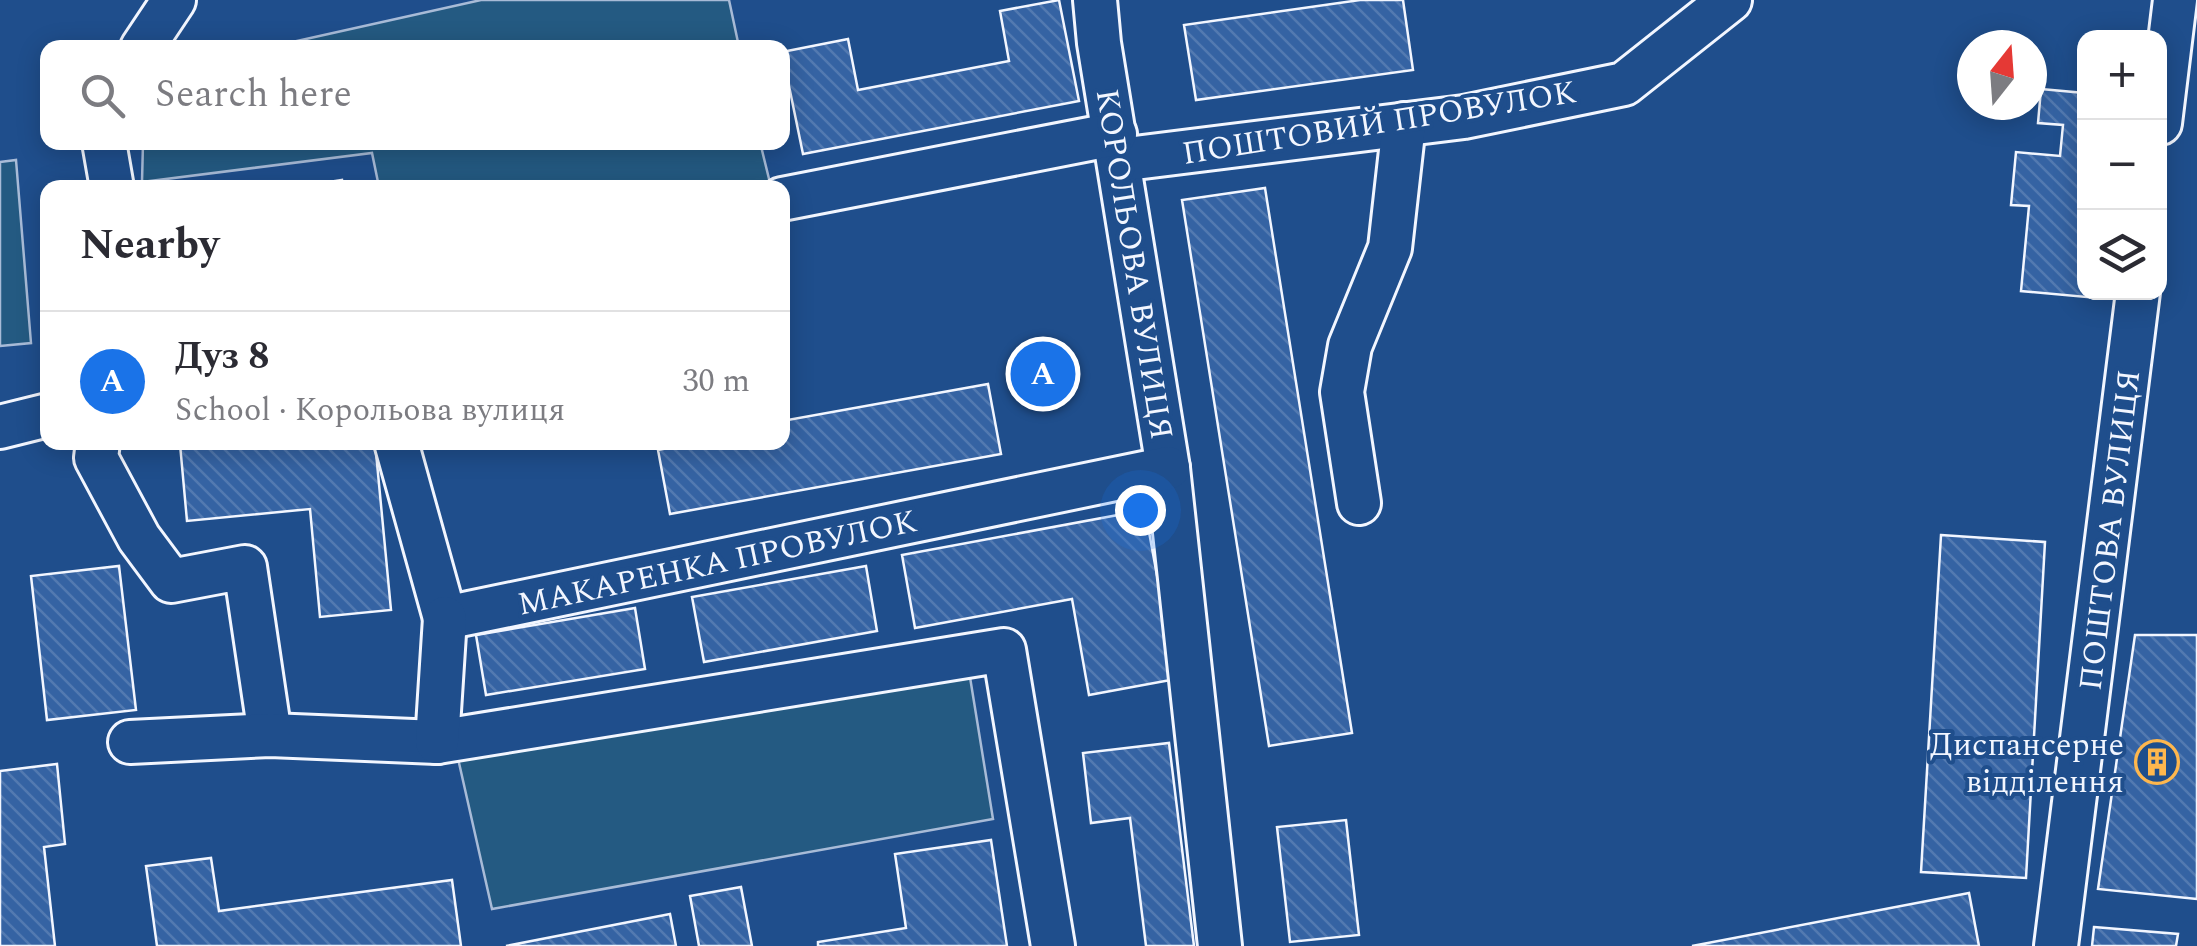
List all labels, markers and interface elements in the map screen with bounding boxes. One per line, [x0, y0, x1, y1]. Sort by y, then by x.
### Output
north arrow [1957, 30, 2047, 120]
map controls [2077, 30, 2167, 300]
button: + [2077, 30, 2167, 120]
search box [40, 40, 790, 150]
text: Search here [155, 66, 352, 124]
icon: search [75, 68, 130, 123]
street label: ПОШТОВИЙ ПРОВУЛОК [1179, 68, 1580, 179]
street label: КОРОЛЬОВА ВУЛИЦЯ [1082, 85, 1185, 443]
button: − [2077, 120, 2167, 210]
button: layers [2077, 210, 2167, 300]
text: Nearby [80, 214, 219, 277]
text: Дуз 8 [175, 328, 270, 386]
pin: A [1010, 336, 1076, 412]
text: A [100, 357, 125, 406]
text: 30 m [682, 357, 750, 406]
street label: ПОШТОВА ВУЛИЦЯ [2067, 367, 2154, 693]
text: School · Корольова вулиця [175, 386, 565, 435]
your location [1115, 485, 1166, 536]
street label: МАКАРЕНКА ПРОВУЛОК [513, 497, 921, 630]
place label: Диспансерне відділення [1930, 721, 2124, 807]
building icon: Диспансерне відділення [2134, 739, 2180, 785]

